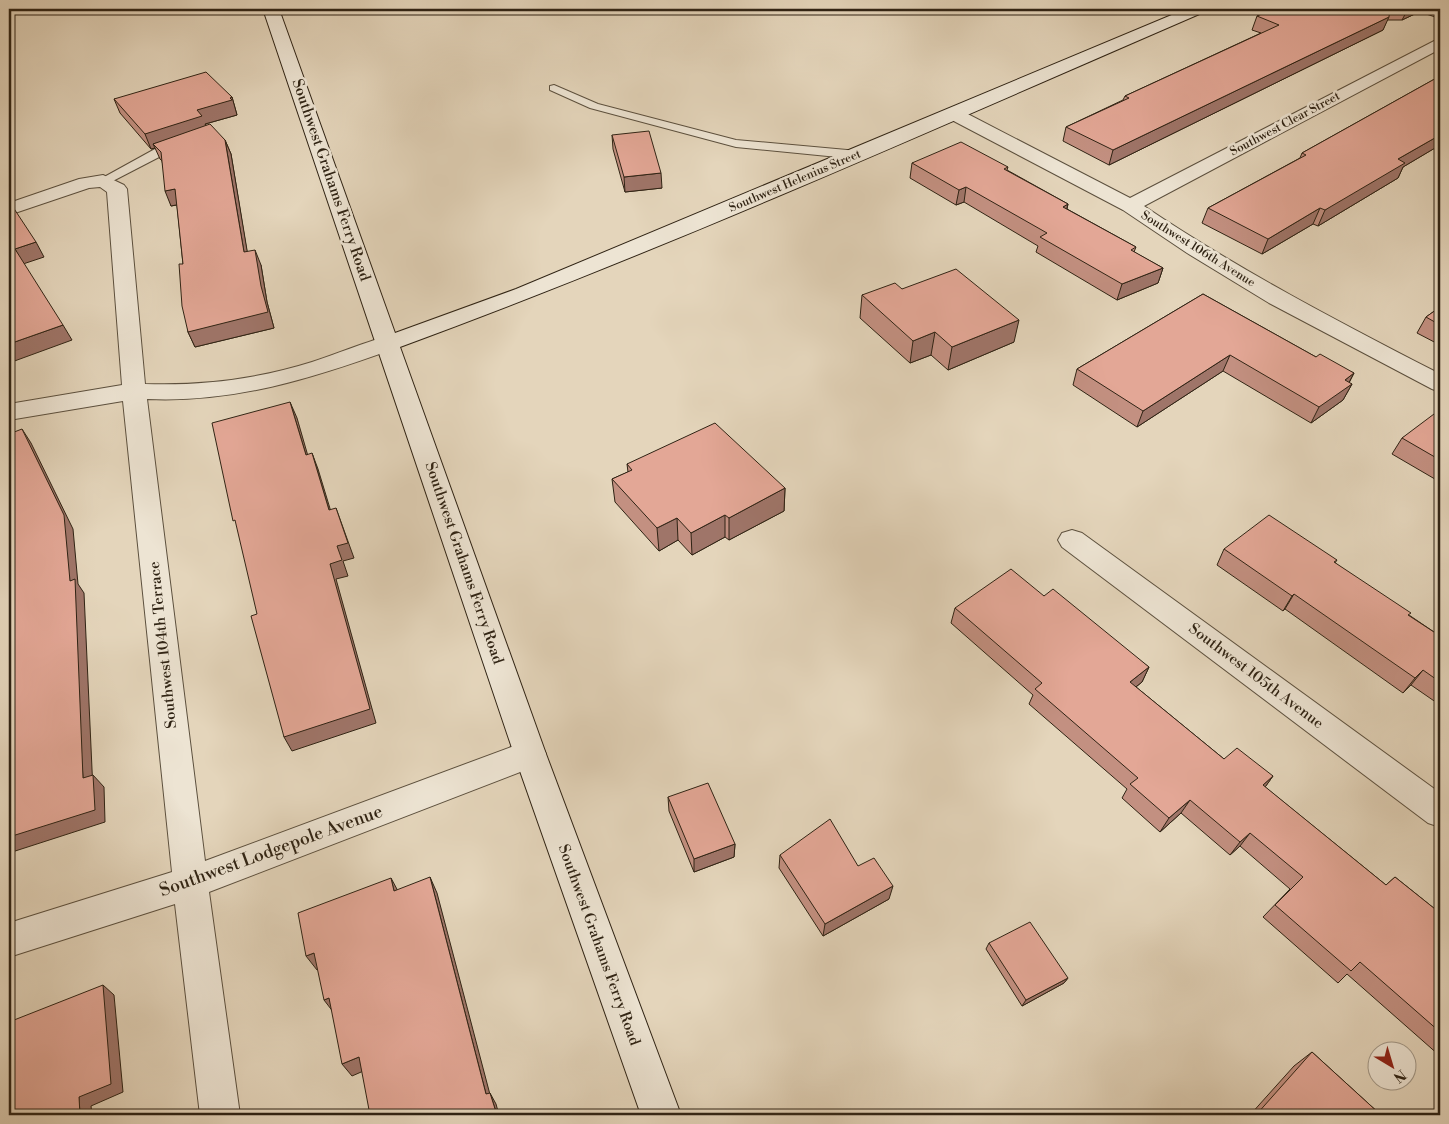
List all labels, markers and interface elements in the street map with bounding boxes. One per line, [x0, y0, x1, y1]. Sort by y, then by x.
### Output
street label: Southwest Grahams Ferry Road [287, 76, 375, 284]
street label: Southwest Clear Street [1227, 88, 1343, 159]
street label: Southwest Helenius Street [727, 146, 864, 216]
street label: Southwest 106th Avenue [1138, 208, 1258, 290]
street label: Southwest Grahams Ferry Road [420, 459, 508, 667]
street label: Southwest 104th Terrace [145, 560, 181, 730]
street label: Southwest 105th Avenue [1185, 619, 1327, 733]
street label: Southwest Lodgepole Avenue [156, 800, 386, 902]
street label: Southwest Grahams Ferry Road [554, 842, 644, 1049]
north arrow [1366, 1042, 1416, 1092]
text: N [1389, 1065, 1409, 1086]

